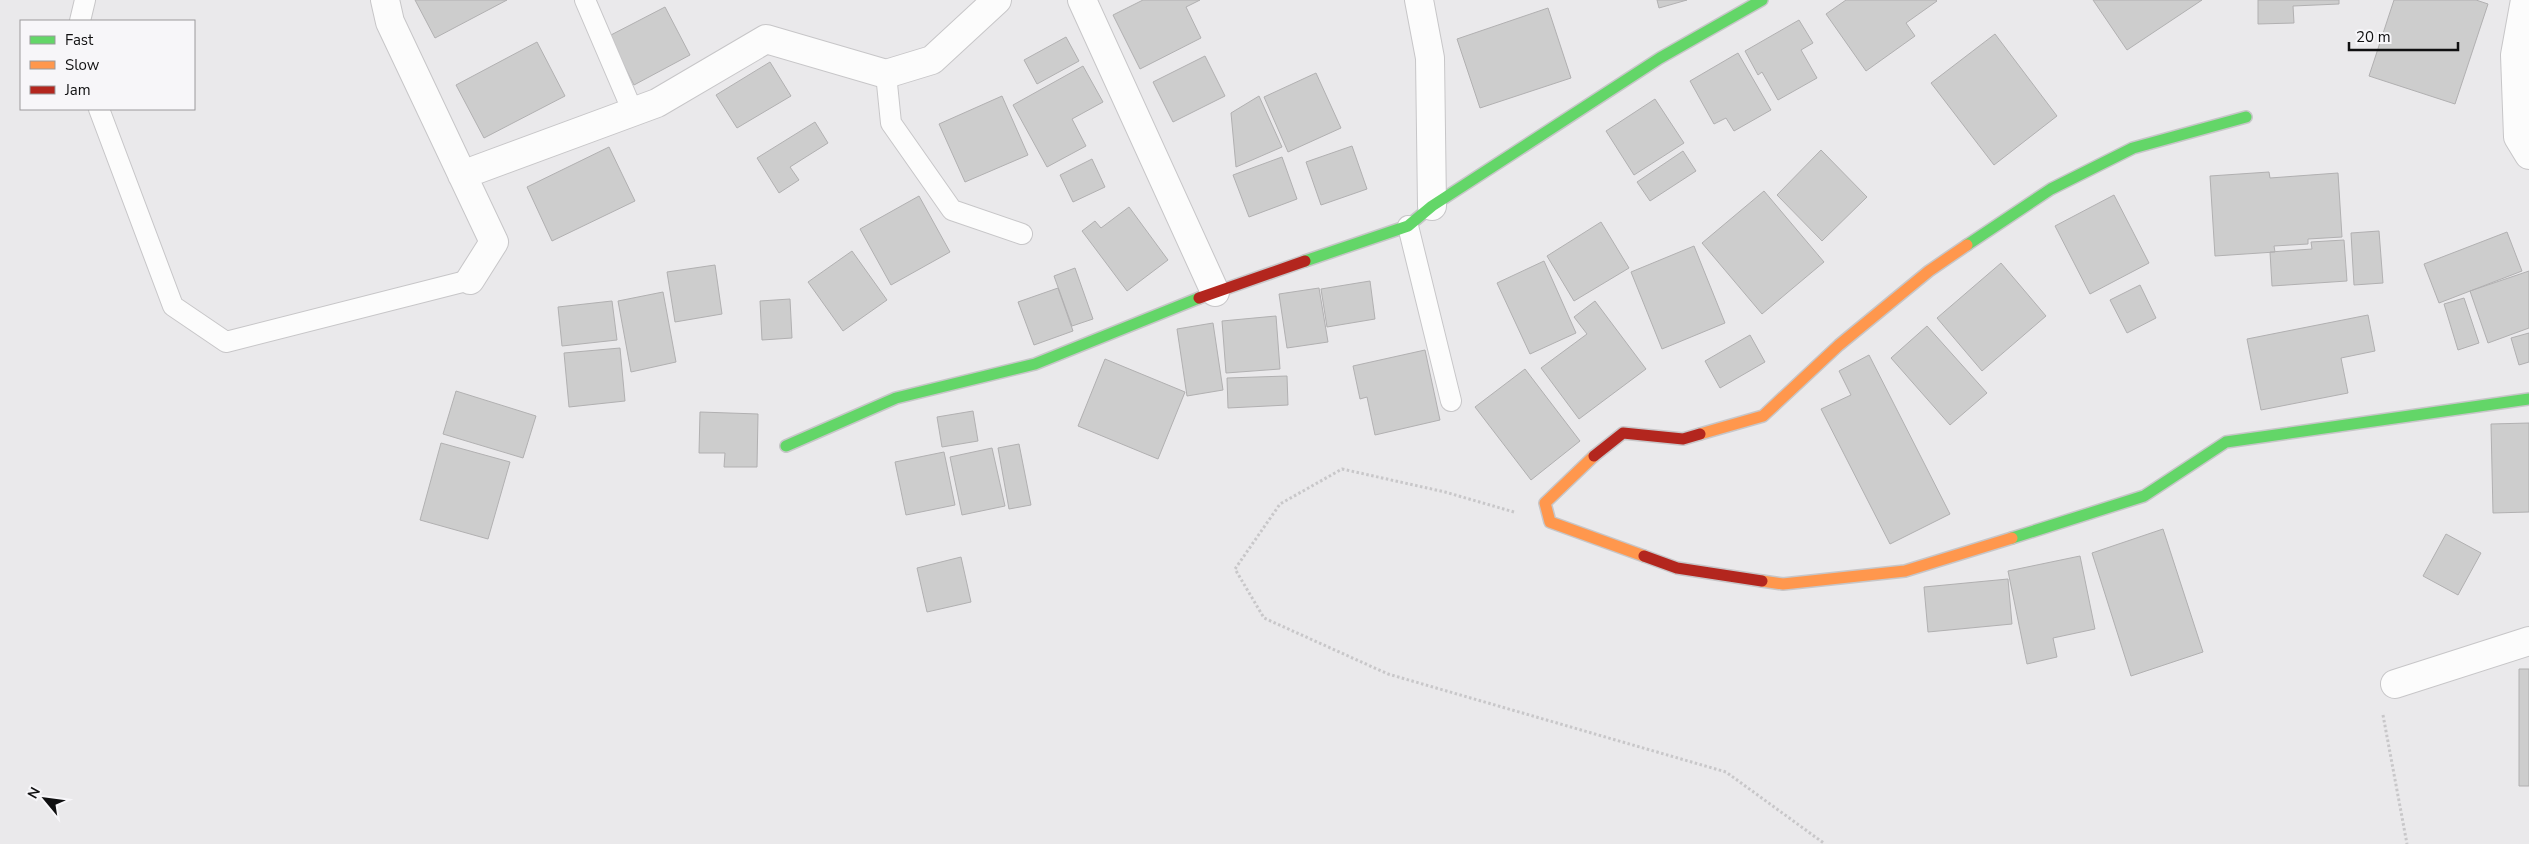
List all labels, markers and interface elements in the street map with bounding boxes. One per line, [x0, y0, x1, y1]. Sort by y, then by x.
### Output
legend [20, 20, 195, 110]
scale bar [2349, 20, 2458, 52]
text: 20 m [2356, 27, 2391, 47]
text: Fast [65, 30, 94, 50]
text: Slow [65, 55, 100, 75]
text: Jam [64, 80, 91, 100]
north arrow [20, 774, 70, 824]
text: N [23, 784, 45, 802]

